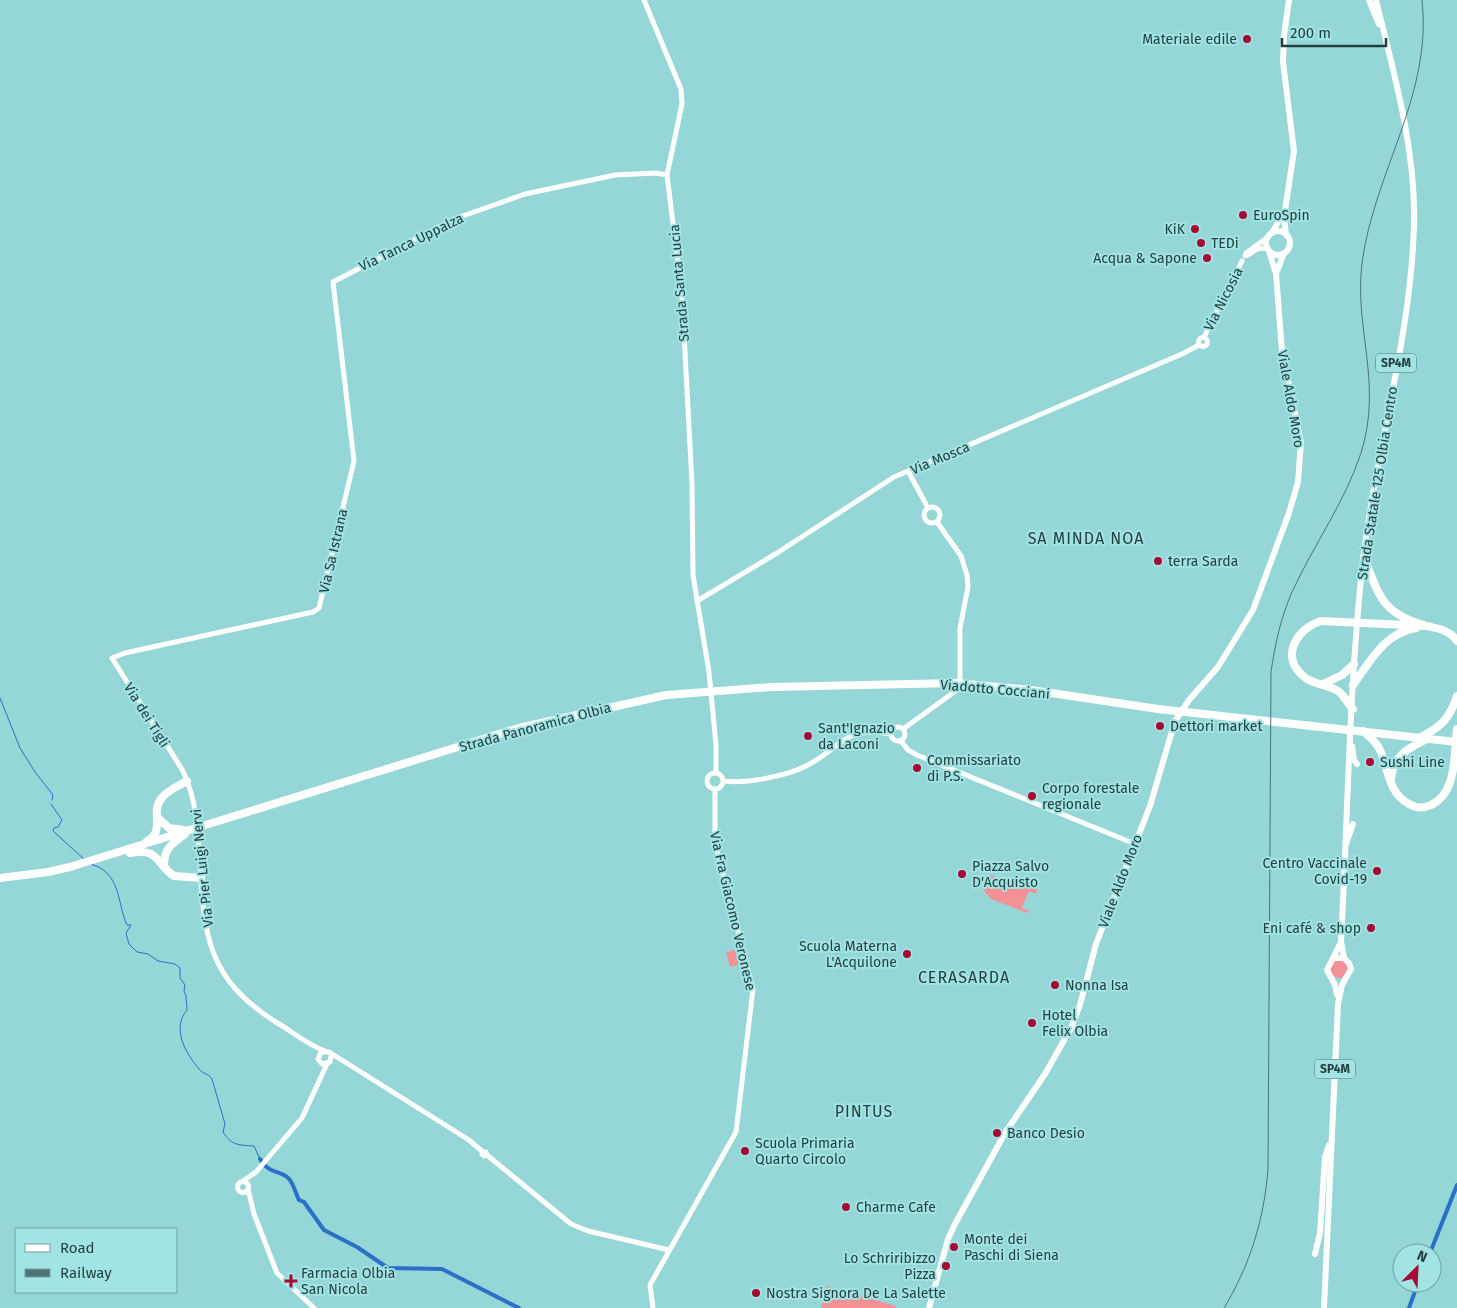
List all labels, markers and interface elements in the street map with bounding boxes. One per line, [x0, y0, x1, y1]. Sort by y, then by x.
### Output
scale bar [1282, 15, 1386, 47]
text: 200 m [1290, 24, 1331, 42]
place label: Materiale edile [1142, 31, 1237, 48]
marker: Materiale edile [1241, 33, 1253, 45]
place label: EuroSpin [1253, 207, 1310, 224]
marker: EuroSpin [1237, 209, 1249, 221]
street label: Via Tanca Uppalza [356, 210, 466, 275]
place label: KiK [1165, 221, 1186, 238]
marker: KiK [1189, 223, 1201, 235]
street label: Strada Santa Lucia [666, 224, 693, 342]
place label: TEDi [1211, 235, 1239, 252]
marker: TEDi [1195, 237, 1207, 249]
place label: Acqua & Sapone [1093, 250, 1197, 267]
marker: Acqua & Sapone [1201, 252, 1213, 264]
street label: Via Nicosia [1200, 265, 1247, 334]
street label: Viale Aldo Moro [1274, 349, 1307, 449]
road number: SP4M [1376, 353, 1416, 372]
street label: Strada Statale 125 Olbia Centro [1354, 385, 1401, 581]
street label: Via Mosca [908, 438, 972, 479]
street label: Via Sa Istrana [316, 507, 351, 595]
district label: SA MINDA NOA [1028, 529, 1144, 548]
place label: terra Sarda [1168, 553, 1238, 570]
marker: terra Sarda [1152, 555, 1164, 567]
street label: Viadotto Cocciani [939, 676, 1051, 703]
street label: Via dei Tigli [120, 680, 173, 751]
street label: Strada Panoramica Olbia [457, 699, 613, 756]
place label: Dettori market [1170, 718, 1263, 735]
place label: Sant'Ignazio da Laconi [818, 720, 895, 753]
marker: Dettori market [1154, 720, 1166, 732]
marker: Sant'Ignazio da Laconi [802, 730, 814, 742]
place label: Commissariato di P.S. [927, 752, 1021, 785]
place label: Sushi Line [1380, 754, 1445, 771]
marker: Sushi Line [1364, 756, 1376, 768]
marker: Commissariato di P.S. [911, 762, 923, 774]
place label: Corpo forestale regionale [1042, 780, 1139, 813]
marker: Corpo forestale regionale [1026, 790, 1038, 802]
street label: Via Pier Luigi Nervi [188, 808, 217, 928]
street label: Via Fra Giacomo Veronese [706, 830, 759, 992]
street label: Viale Aldo Moro [1095, 832, 1146, 930]
place label: Centro Vaccinale Covid-19 [1262, 855, 1367, 888]
place label: Piazza Salvo D'Acquisto [972, 858, 1049, 891]
marker: Centro Vaccinale Covid-19 [1371, 865, 1383, 877]
marker: Piazza Salvo D'Acquisto [956, 868, 968, 880]
place label: Eni café & shop [1263, 920, 1361, 937]
marker: Eni café & shop [1365, 922, 1377, 934]
place label: Scuola Materna L'Acquilone [799, 938, 897, 971]
marker: Scuola Materna L'Acquilone [901, 948, 913, 960]
district label: CERASARDA [918, 968, 1010, 987]
place label: Nonna Isa [1065, 977, 1129, 994]
marker: Nonna Isa [1049, 979, 1061, 991]
place label: Hotel Felix Olbia [1042, 1007, 1108, 1040]
marker: Hotel Felix Olbia [1026, 1017, 1038, 1029]
road number: SP4M [1315, 1060, 1355, 1078]
district label: PINTUS [835, 1102, 893, 1121]
place label: Banco Desio [1007, 1125, 1085, 1142]
marker: Banco Desio [991, 1127, 1003, 1139]
place label: Scuola Primaria Quarto Circolo [755, 1135, 855, 1168]
marker: Scuola Primaria Quarto Circolo [739, 1145, 751, 1157]
place label: Charme Cafe [856, 1199, 936, 1216]
marker: Charme Cafe [840, 1201, 852, 1213]
legend [15, 1228, 178, 1293]
place label: Monte dei Paschi di Siena [964, 1231, 1059, 1264]
text: Road [60, 1239, 95, 1257]
marker: Monte dei Paschi di Siena [948, 1241, 960, 1253]
north arrow [1392, 1243, 1442, 1293]
text: N [1414, 1247, 1430, 1266]
place label: Lo Schriribizzo Pizza [844, 1250, 936, 1283]
marker: Lo Schriribizzo Pizza [940, 1260, 952, 1272]
text: Railway [60, 1264, 112, 1282]
place label: Farmacia Olbia San Nicola [301, 1265, 395, 1298]
marker: Farmacia Olbia San Nicola [285, 1275, 297, 1287]
place label: Nostra Signora De La Salette [766, 1285, 946, 1302]
marker: Nostra Signora De La Salette [750, 1287, 762, 1299]

